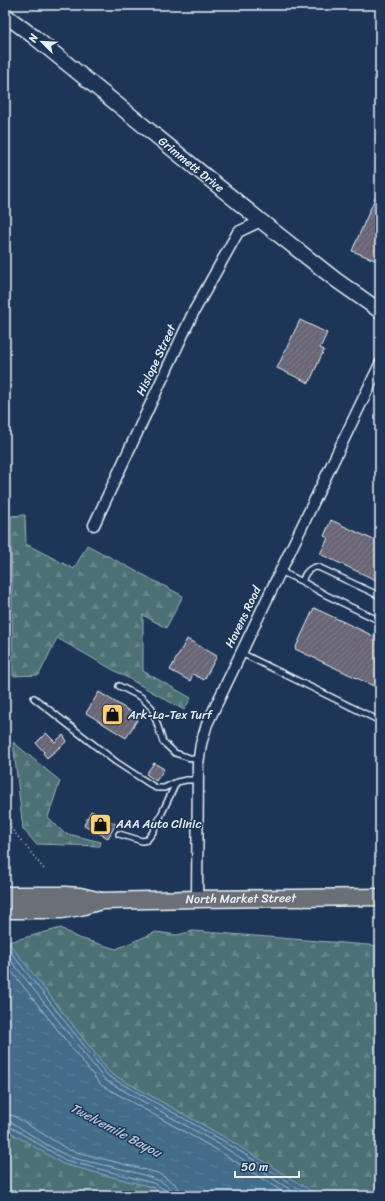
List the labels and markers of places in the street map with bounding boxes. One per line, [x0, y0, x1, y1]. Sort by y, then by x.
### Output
shop icon: Ark-La-Tex Turf [99, 702, 125, 728]
place label: Ark-La-Tex Turf [127, 704, 214, 726]
shop icon: AAA Auto Clinic [87, 811, 113, 837]
place label: AAA Auto Clinic [115, 813, 201, 835]

